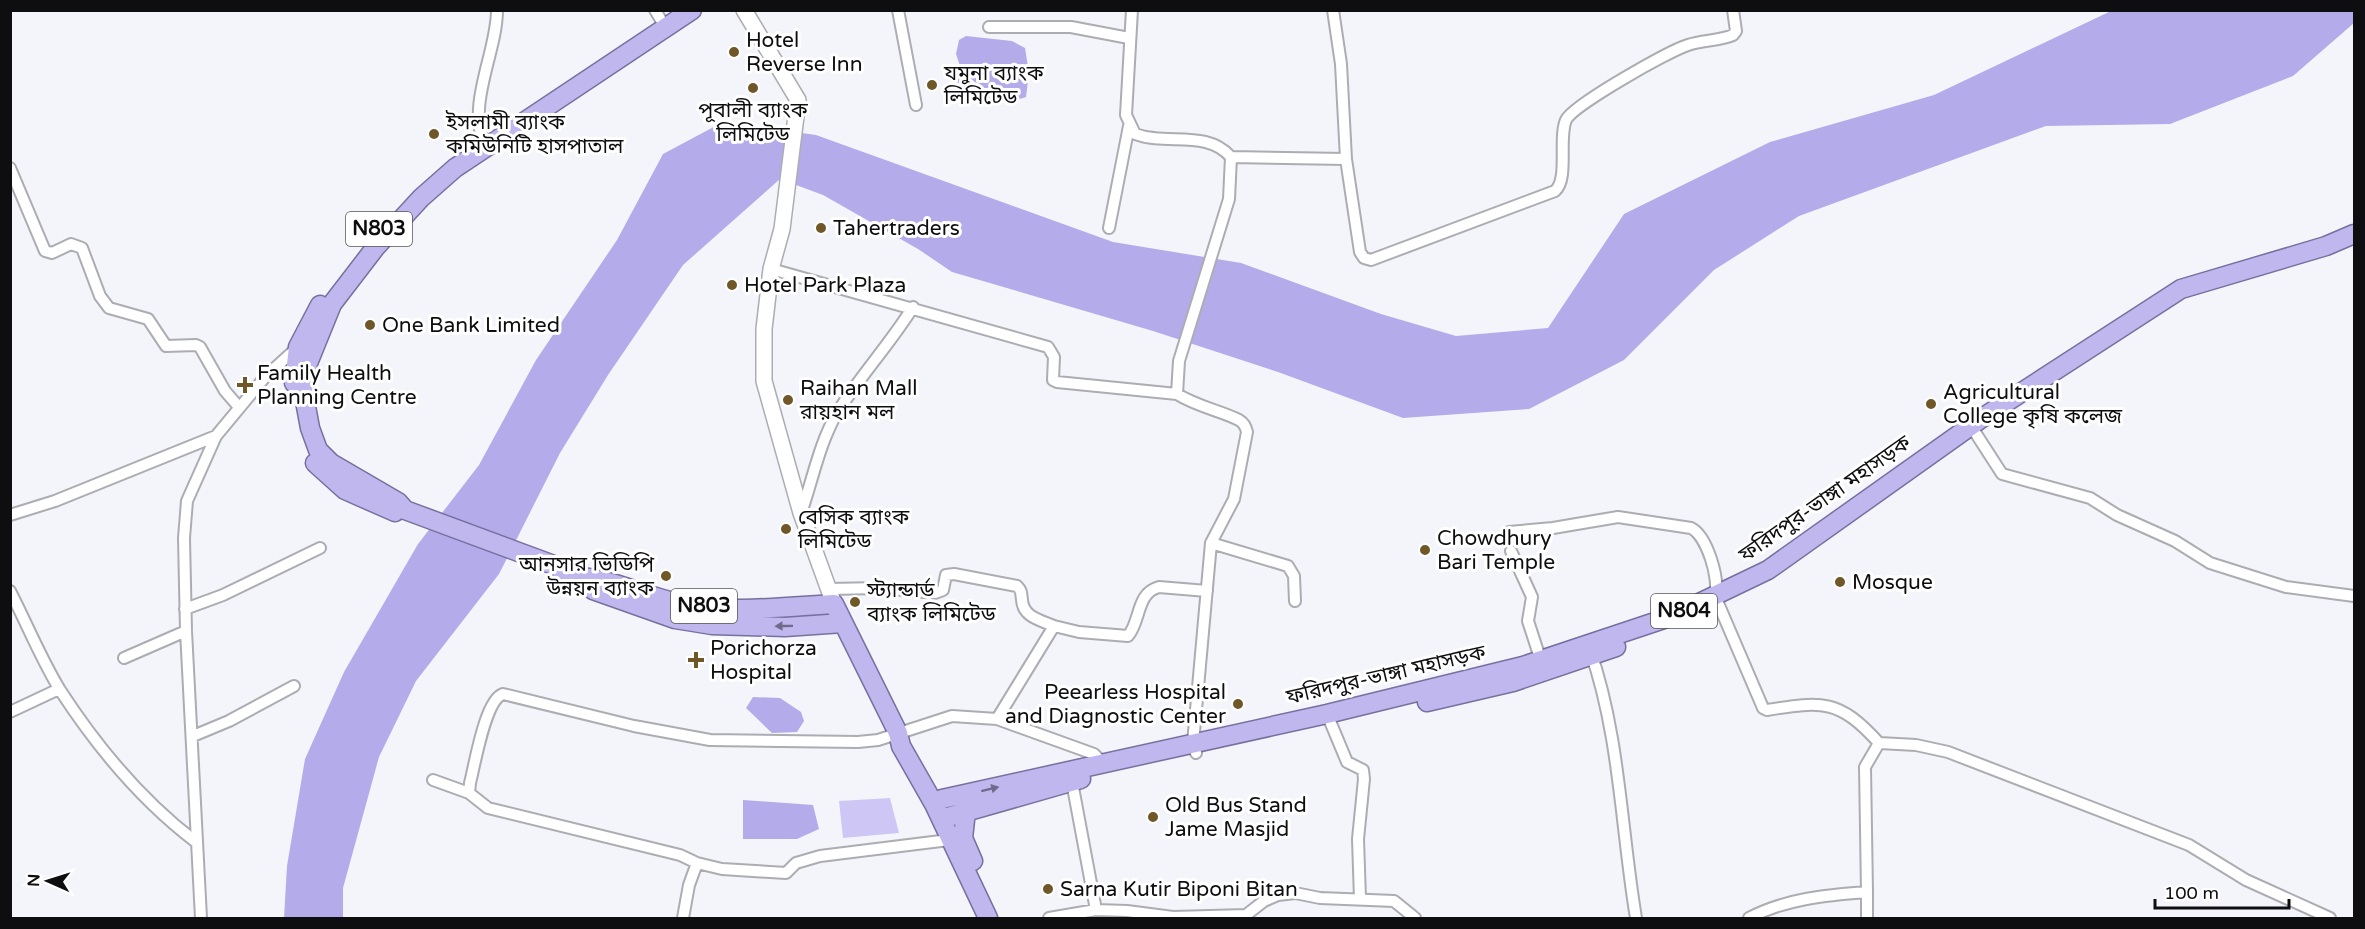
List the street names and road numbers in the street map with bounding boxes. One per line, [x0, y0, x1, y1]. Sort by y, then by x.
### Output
road number: N803 [346, 212, 412, 246]
street label: ফরিদপুর-ভাঙ্গা মহাসড়ক [1734, 430, 1916, 568]
road number: N803 [671, 589, 737, 623]
road number: N804 [1651, 594, 1717, 628]
street label: ফরিদপুর-ভাঙ্গা মহাসড়ক [1283, 640, 1489, 710]

